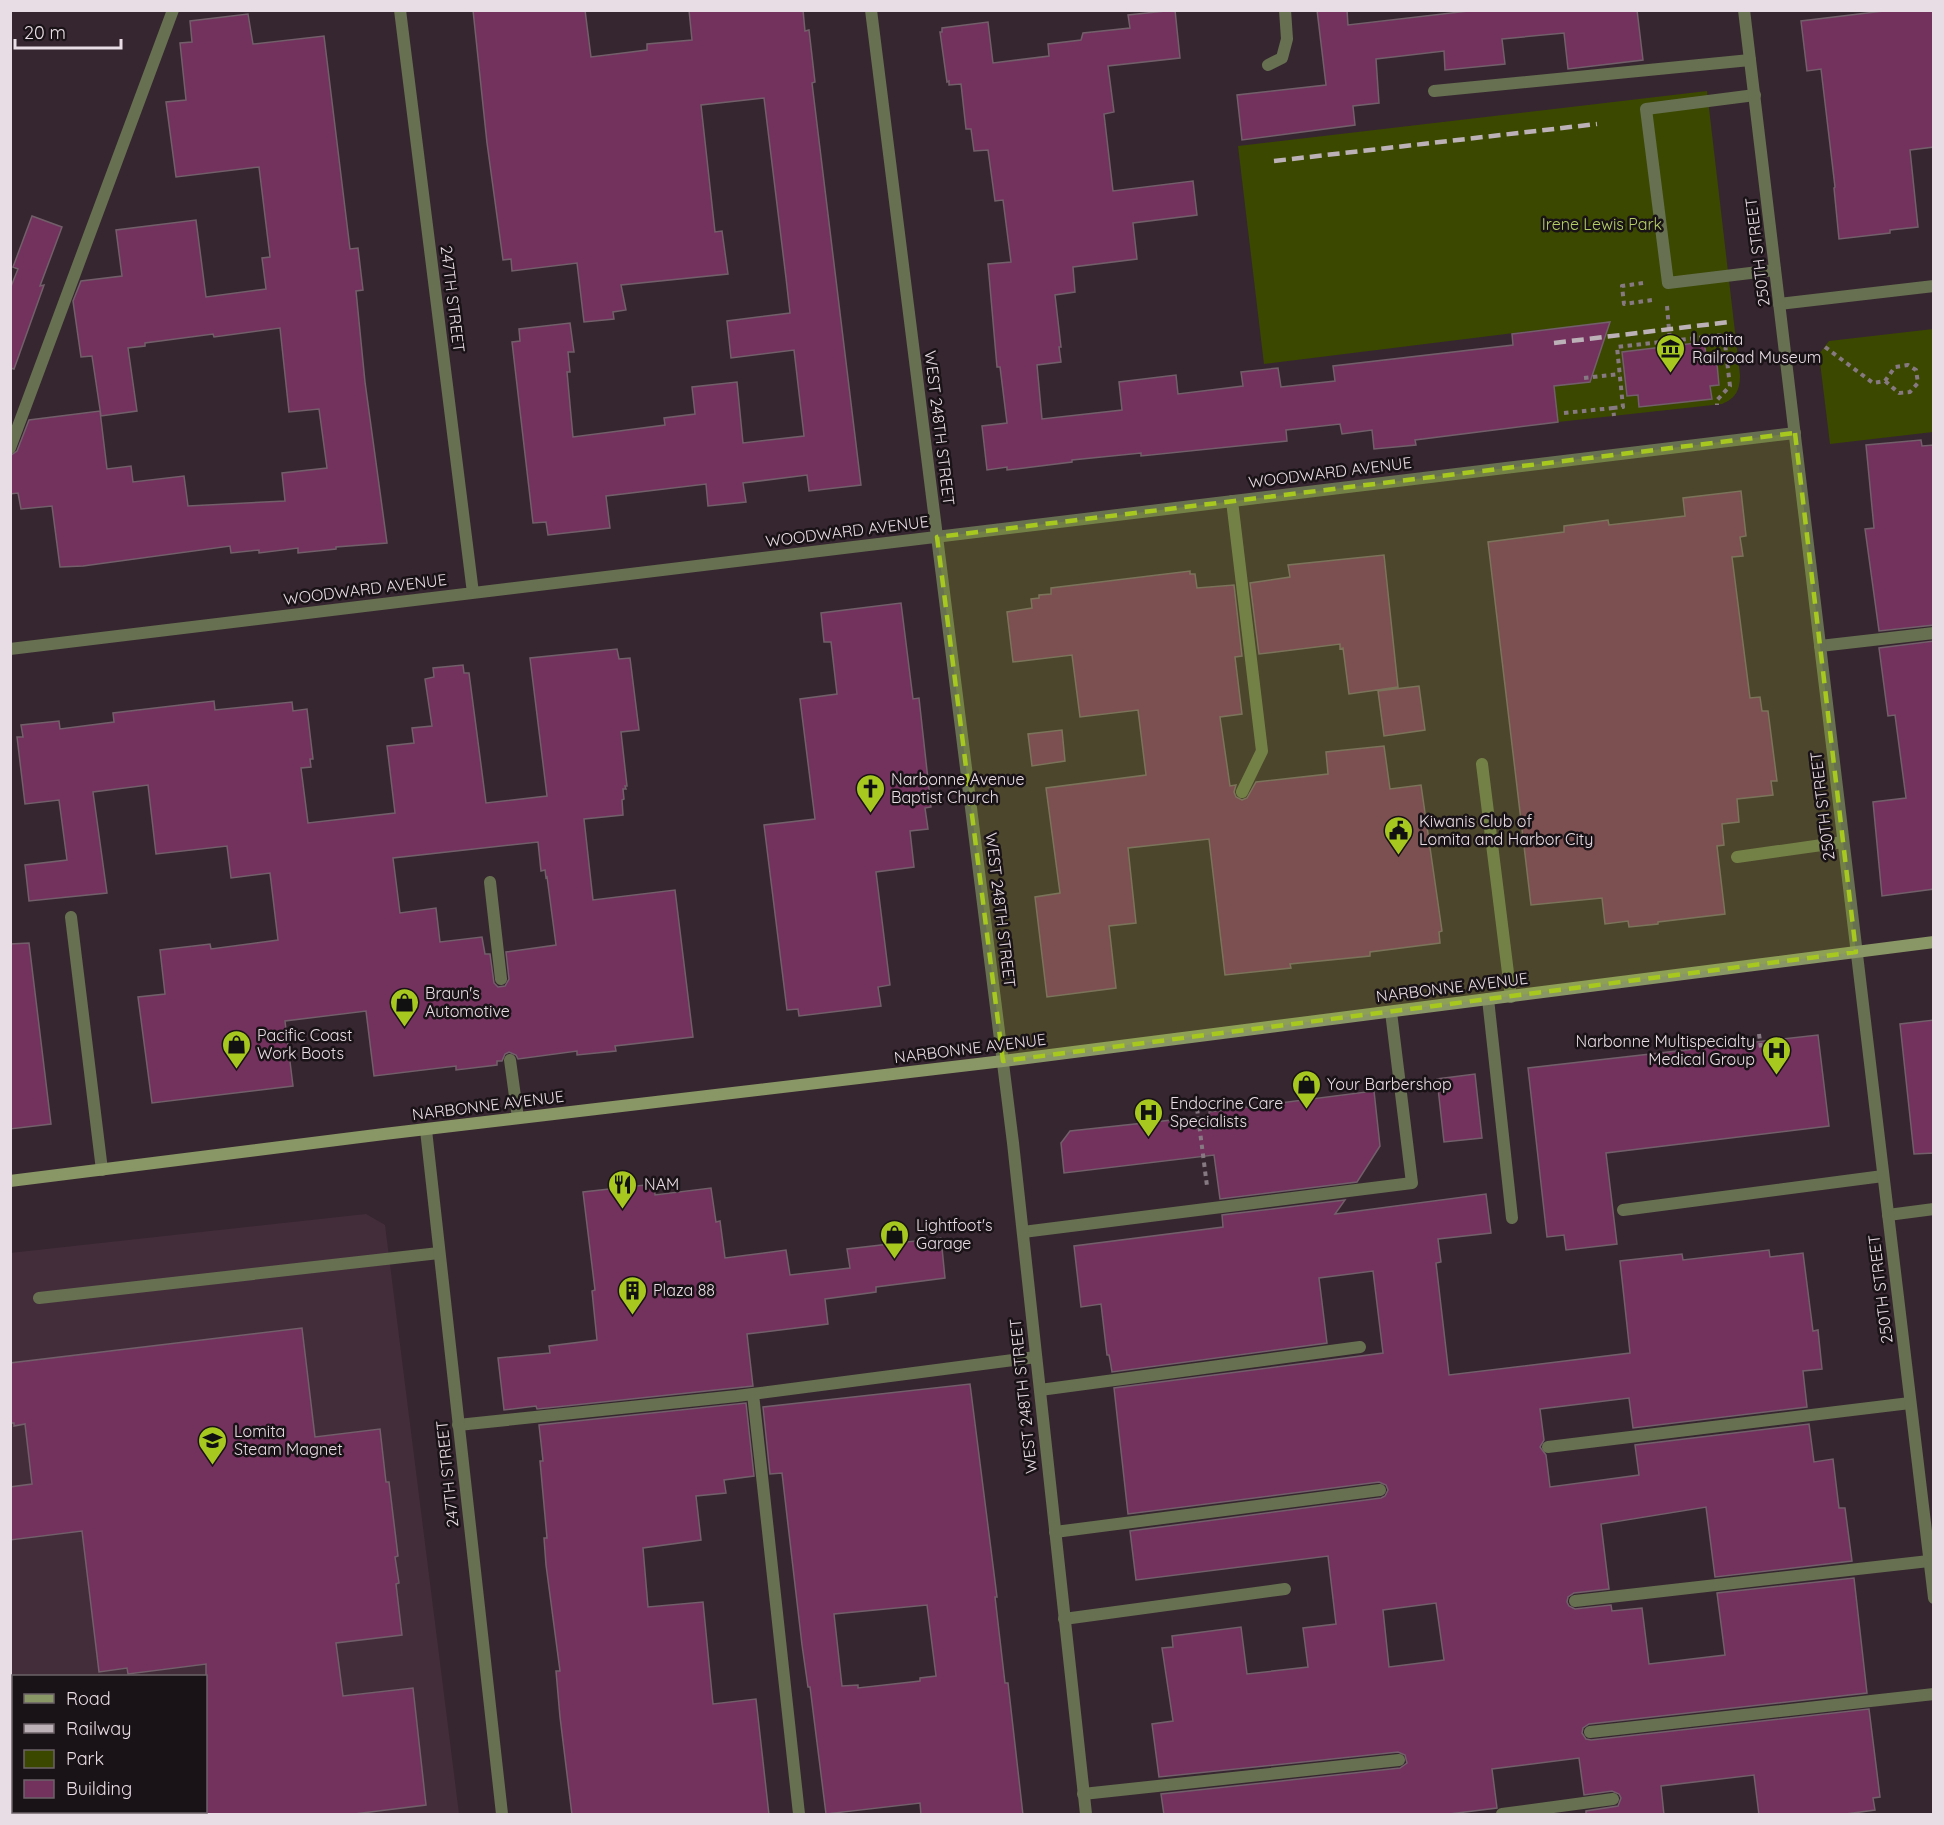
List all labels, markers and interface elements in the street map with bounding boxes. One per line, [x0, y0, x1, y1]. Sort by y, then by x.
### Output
scale bar [15, 12, 122, 50]
text: 20 m [24, 21, 66, 44]
street label: 250TH STREET [1740, 196, 1774, 308]
park label: Irene Lewis Park [1542, 214, 1662, 234]
street label: 247TH STREET [437, 244, 470, 354]
place label: Lomita Railroad Museum [1692, 329, 1821, 367]
museum icon: Lomita Railroad Museum [1655, 332, 1687, 374]
street label: WEST 248TH STREET [921, 349, 959, 507]
street label: WOODWARD AVENUE [1247, 452, 1413, 492]
street label: WOODWARD AVENUE [764, 511, 930, 551]
street label: WOODWARD AVENUE [282, 569, 448, 609]
street label: 250TH STREET [1805, 750, 1839, 862]
place label: Narbonne Avenue Baptist Church [891, 769, 1025, 807]
church icon: Narbonne Avenue Baptist Church [854, 772, 886, 814]
place label: Kiwanis Club of Lomita and Harbor City [1419, 811, 1593, 849]
public building icon: Kiwanis Club of Lomita and Harbor City [1382, 814, 1414, 856]
street label: WEST 248TH STREET [982, 831, 1020, 989]
street label: NARBONNE AVENUE [1375, 968, 1529, 1006]
place label: Braun's Automotive [425, 983, 510, 1021]
shop icon: Braun's Automotive [388, 986, 420, 1028]
place label: Pacific Coast Work Boots [257, 1025, 352, 1063]
shop icon: Pacific Coast Work Boots [220, 1028, 252, 1070]
street label: NARBONNE AVENUE [893, 1029, 1047, 1067]
place label: Narbonne Multispecialty Medical Group [1576, 1031, 1755, 1069]
hospital icon: Narbonne Multispecialty Medical Group [1760, 1034, 1792, 1076]
shop icon: Your Barbershop [1290, 1068, 1322, 1110]
place label: Your Barbershop [1327, 1074, 1452, 1094]
street label: NARBONNE AVENUE [411, 1086, 565, 1124]
place label: Endocrine Care Specialists [1170, 1093, 1283, 1131]
hospital icon: Endocrine Care Specialists [1133, 1096, 1165, 1138]
restaurant icon: NAM [607, 1168, 639, 1210]
place label: NAM [644, 1174, 679, 1194]
place label: Lightfoot's Garage [916, 1215, 993, 1253]
shop icon: Lightfoot's Garage [879, 1218, 911, 1260]
street label: 250TH STREET [1863, 1233, 1897, 1345]
building icon: Plaza 88 [616, 1274, 648, 1316]
place label: Plaza 88 [653, 1280, 715, 1300]
street label: WEST 248TH STREET [1005, 1317, 1041, 1475]
street label: 247TH STREET [431, 1419, 463, 1529]
place label: Lomita Steam Magnet [234, 1421, 343, 1459]
school or university icon: Lomita Steam Magnet [197, 1424, 229, 1466]
legend [12, 1675, 207, 1813]
text: Road [66, 1687, 111, 1710]
text: Railway [66, 1717, 132, 1740]
text: Park [66, 1747, 104, 1770]
text: Building [66, 1777, 132, 1800]

